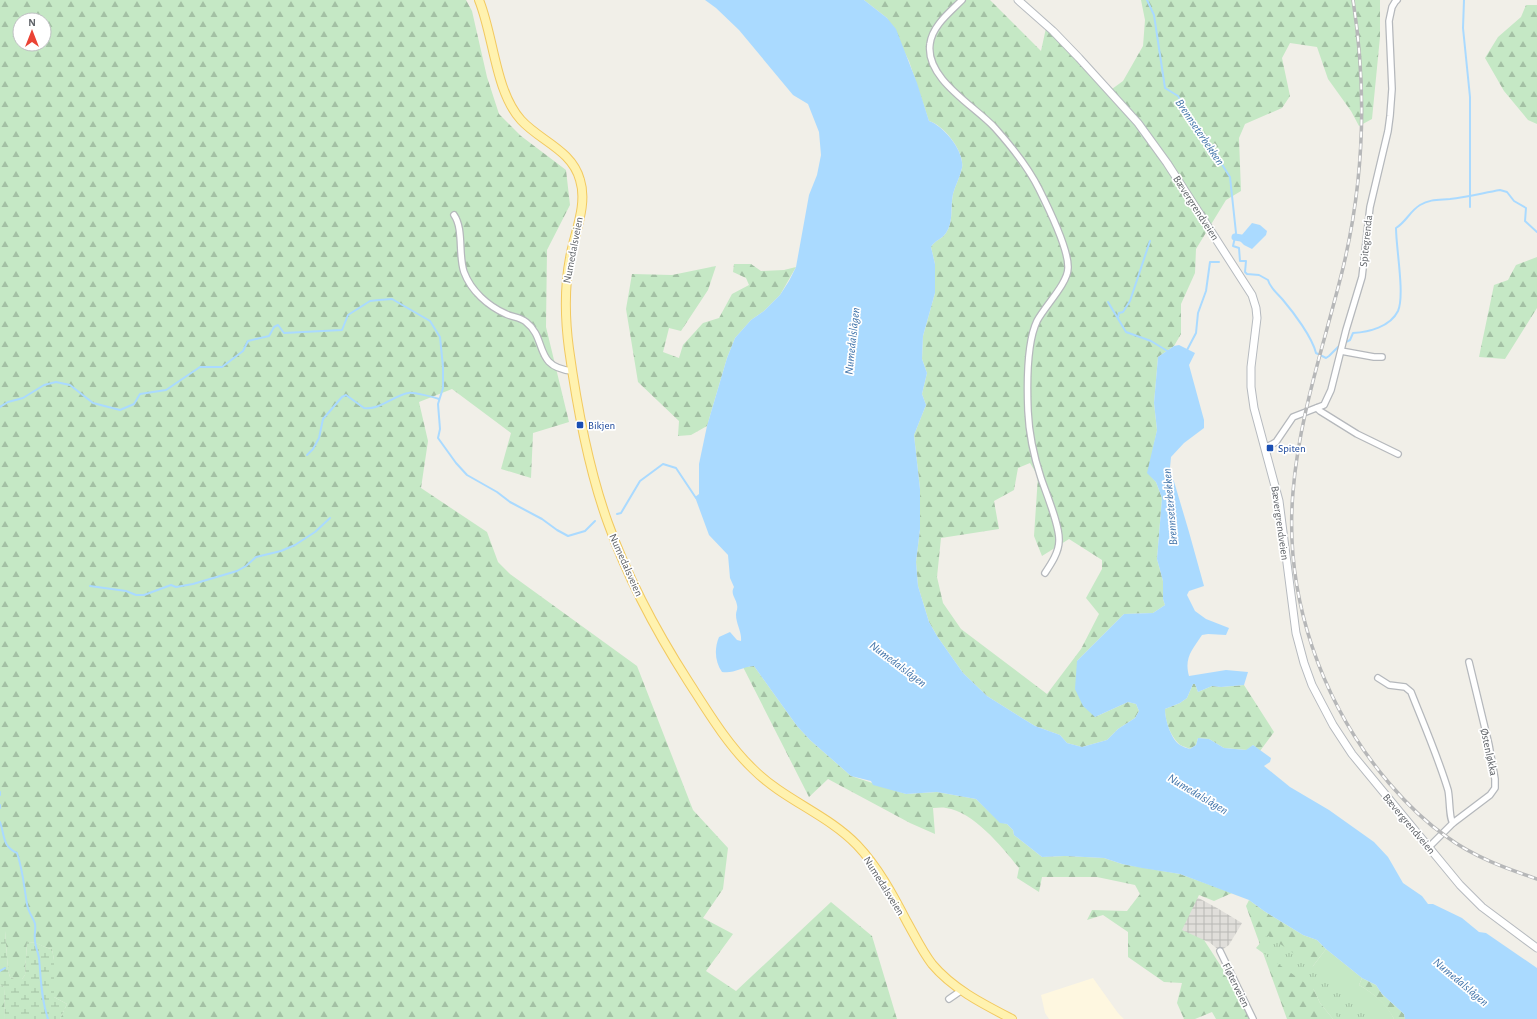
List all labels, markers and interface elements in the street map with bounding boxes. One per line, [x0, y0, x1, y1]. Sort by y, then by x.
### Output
north arrow [12, 12, 52, 52]
text: N [28, 17, 36, 28]
water label: Brennseterbekken [1173, 97, 1227, 167]
street label: Bævergrendveien [1171, 174, 1221, 242]
street label: Spitegrenda [1358, 214, 1374, 268]
street label: Numedalsveien [561, 216, 585, 284]
water label: Numedalslågen [843, 307, 861, 375]
marker: Bikjen [575, 420, 585, 430]
place label: Bikjen [588, 420, 615, 431]
marker: Spiten [1265, 443, 1275, 453]
place label: Spiten [1278, 443, 1306, 454]
water label: Brennseterbekken [1161, 468, 1179, 546]
street label: Bævergrendveien [1269, 485, 1291, 561]
street label: Numedalsveien [607, 532, 645, 598]
water label: Numedalslågen [867, 639, 929, 689]
street label: Østenløkka [1479, 727, 1499, 777]
water label: Numedalslågen [1166, 771, 1230, 817]
street label: Bævergrendveien [1381, 792, 1437, 856]
street label: Numedalsveien [861, 855, 907, 917]
water label: Numedalslågen [1431, 956, 1491, 1008]
street label: Fløterveien [1221, 961, 1251, 1009]

